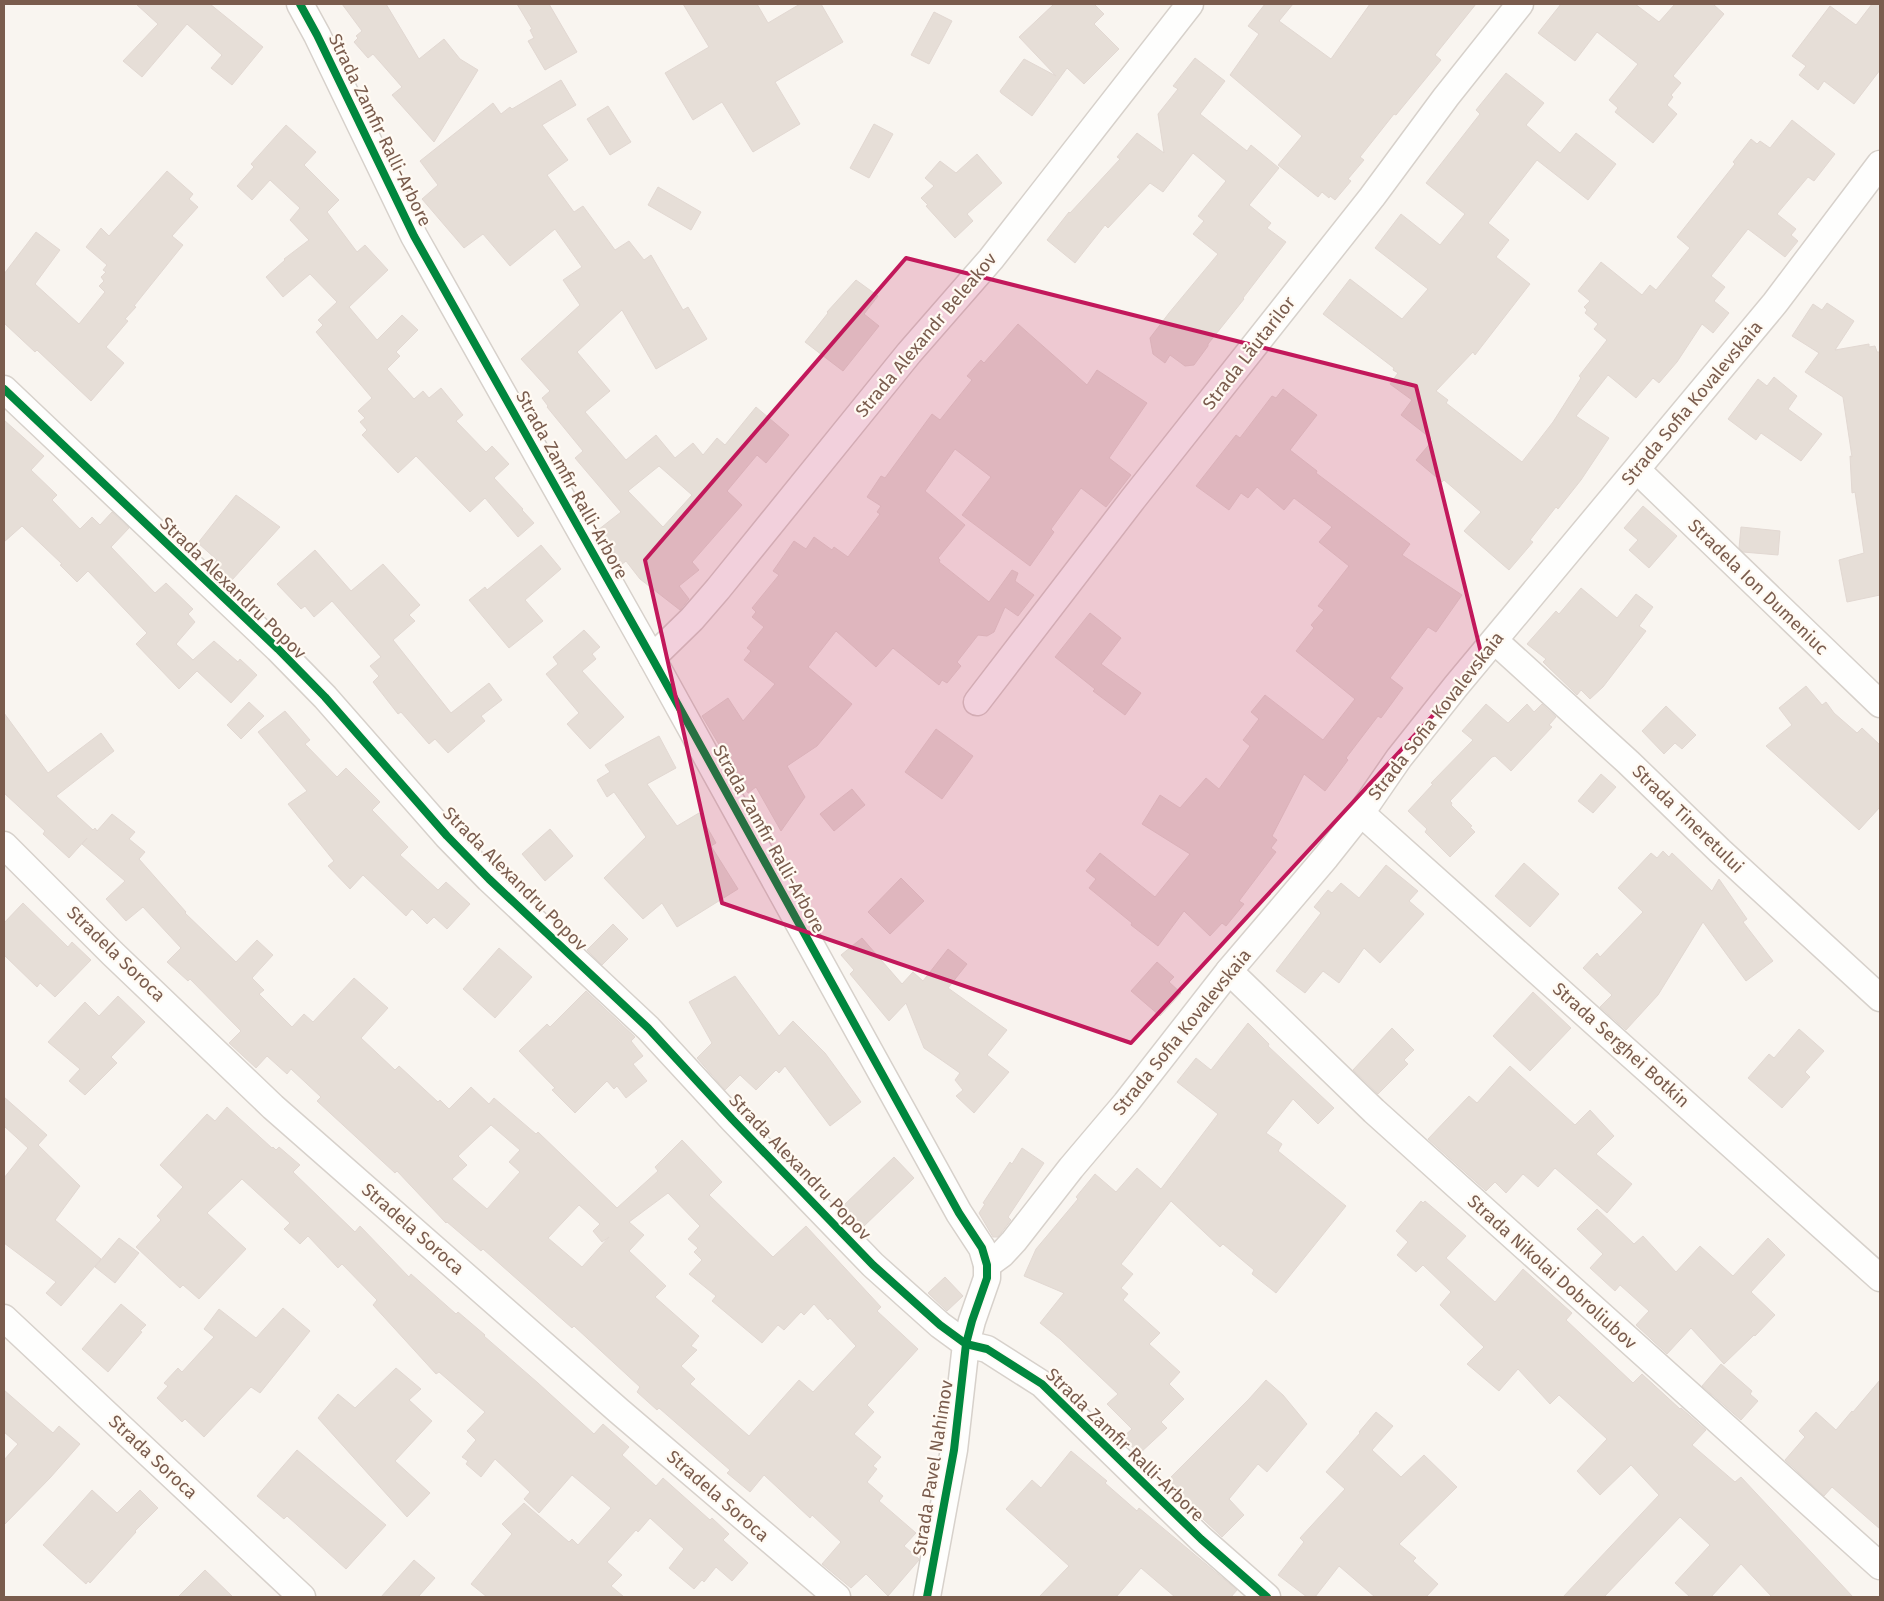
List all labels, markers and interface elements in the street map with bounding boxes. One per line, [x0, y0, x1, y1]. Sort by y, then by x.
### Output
street label: Strada Zamfir Ralli-Arbore [324, 30, 436, 230]
street label: Strada Alexandr Beleakov [851, 248, 1001, 422]
street label: Strada Lăutarilor [1198, 292, 1300, 414]
street label: Strada Sofia Kovalevskaia [1617, 316, 1767, 490]
street label: Strada Zamfir Ralli-Arbore [511, 387, 633, 583]
street label: Strada Alexandru Popov [155, 512, 311, 664]
street label: Stradela Ion Dumeniuc [1683, 515, 1833, 660]
street label: Strada Sofia Kovalevskaia [1363, 627, 1509, 805]
street label: Strada Zamfir Ralli-Arbore [708, 741, 830, 937]
street label: Strada Tineretului [1628, 760, 1748, 878]
street label: Strada Alexandru Popov [438, 802, 592, 956]
street label: Stradela Sorocа [62, 901, 170, 1007]
street label: Strada Sofia Kovalevskaia [1108, 944, 1256, 1120]
street label: Strada Serghei Botkin [1548, 978, 1694, 1112]
street label: Strada Alexandru Popov [724, 1089, 876, 1245]
street label: Stradela Sorocа [357, 1179, 469, 1279]
street label: Strada Nikolai Dobroliubov [1463, 1190, 1641, 1354]
street label: Strada Zamfir Ralli-Arbore [1041, 1364, 1209, 1526]
street label: Strada Pavel Nahimov [908, 1378, 958, 1558]
street label: Strada Soroca [104, 1410, 202, 1504]
street label: Stradela Sorocа [662, 1446, 774, 1546]

